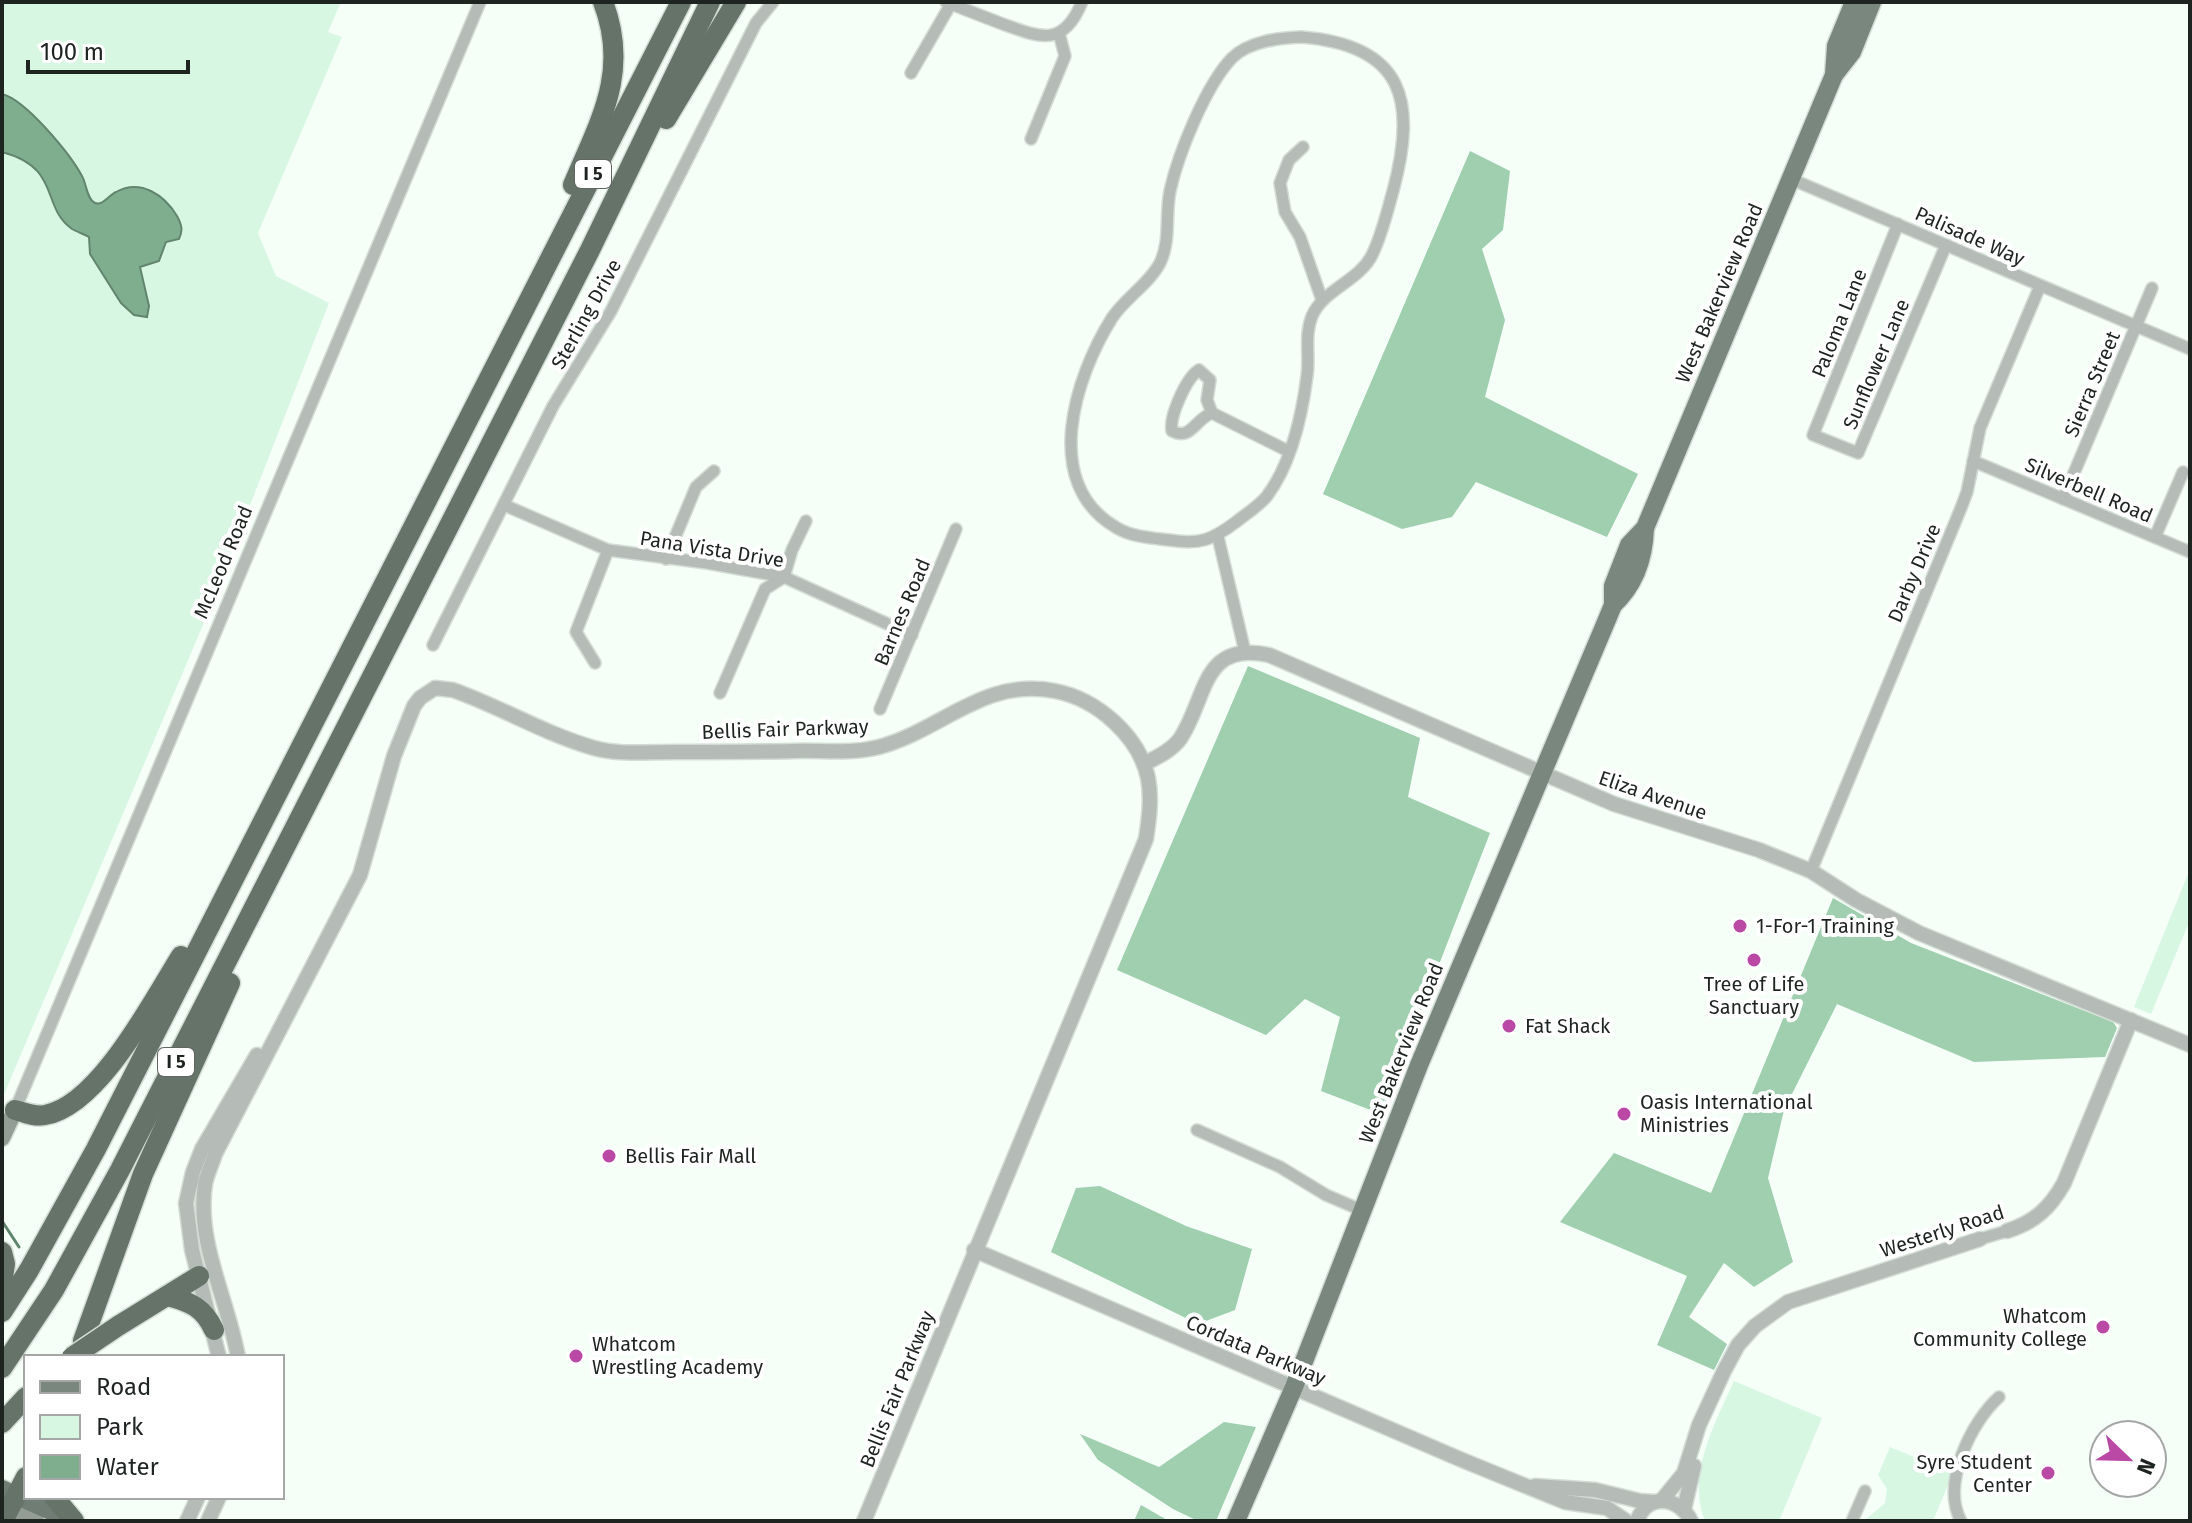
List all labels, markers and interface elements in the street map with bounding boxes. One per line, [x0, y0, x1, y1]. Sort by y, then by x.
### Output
scale bar [28, 24, 188, 74]
text: 100 m [40, 38, 104, 66]
road number: I 5 [575, 160, 611, 188]
street label: West Bakerview Road [1670, 200, 1768, 386]
street label: Palisade Way [1912, 201, 2029, 271]
street label: Sterling Drive [546, 255, 626, 373]
street label: Paloma Lane [1806, 265, 1872, 381]
street label: Sunflower Lane [1838, 295, 1914, 433]
street label: Sierra Street [2059, 327, 2125, 441]
street label: Silverbell Road [2021, 452, 2157, 528]
street label: McLeod Road [188, 502, 258, 622]
street label: Darby Drive [1882, 520, 1946, 626]
street label: Pana Vista Drive [638, 526, 786, 572]
street label: Barnes Road [869, 555, 935, 669]
street label: Bellis Fair Parkway [701, 714, 869, 744]
street label: Eliza Avenue [1596, 765, 1710, 825]
place label: 1-For-1 Training [1756, 914, 1895, 938]
marker: 1-For-1 Training [1731, 917, 1749, 935]
marker: Tree of Life Sanctuary [1745, 951, 1763, 969]
street label: West Bakerview Road [1354, 959, 1448, 1147]
place label: Tree of Life Sanctuary [1704, 972, 1804, 1019]
place label: Fat Shack [1525, 1014, 1611, 1038]
marker: Fat Shack [1500, 1017, 1518, 1035]
road number: I 5 [158, 1048, 194, 1076]
place label: Oasis International Ministries [1640, 1090, 1813, 1137]
marker: Oasis International Ministries [1615, 1105, 1633, 1123]
place label: Bellis Fair Mall [625, 1144, 756, 1168]
marker: Bellis Fair Mall [600, 1147, 618, 1165]
street label: Westerly Road [1877, 1200, 2007, 1262]
place label: Whatcom Community College [1913, 1304, 2087, 1351]
street label: Bellis Fair Parkway [855, 1307, 939, 1471]
street label: Cordata Parkway [1182, 1310, 1330, 1390]
marker: Whatcom Community College [2094, 1318, 2112, 1336]
place label: Whatcom Wrestling Academy [592, 1332, 763, 1379]
marker: Whatcom Wrestling Academy [567, 1347, 585, 1365]
legend [24, 1355, 284, 1499]
text: Road [96, 1373, 151, 1401]
text: Park [96, 1413, 144, 1441]
north arrow [2088, 1419, 2168, 1499]
place label: Syre Student Center [1917, 1450, 2033, 1497]
text: Water [96, 1453, 160, 1481]
text: N [2131, 1455, 2161, 1479]
marker: Syre Student Center [2039, 1464, 2057, 1482]

